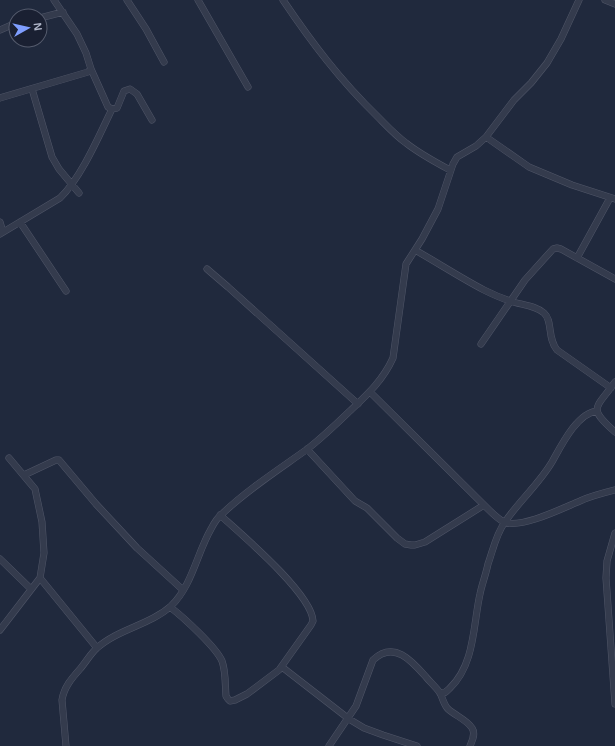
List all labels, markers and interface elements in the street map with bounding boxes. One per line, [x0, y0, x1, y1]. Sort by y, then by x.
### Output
north arrow [8, 8, 48, 48]
text: N [31, 22, 44, 31]

